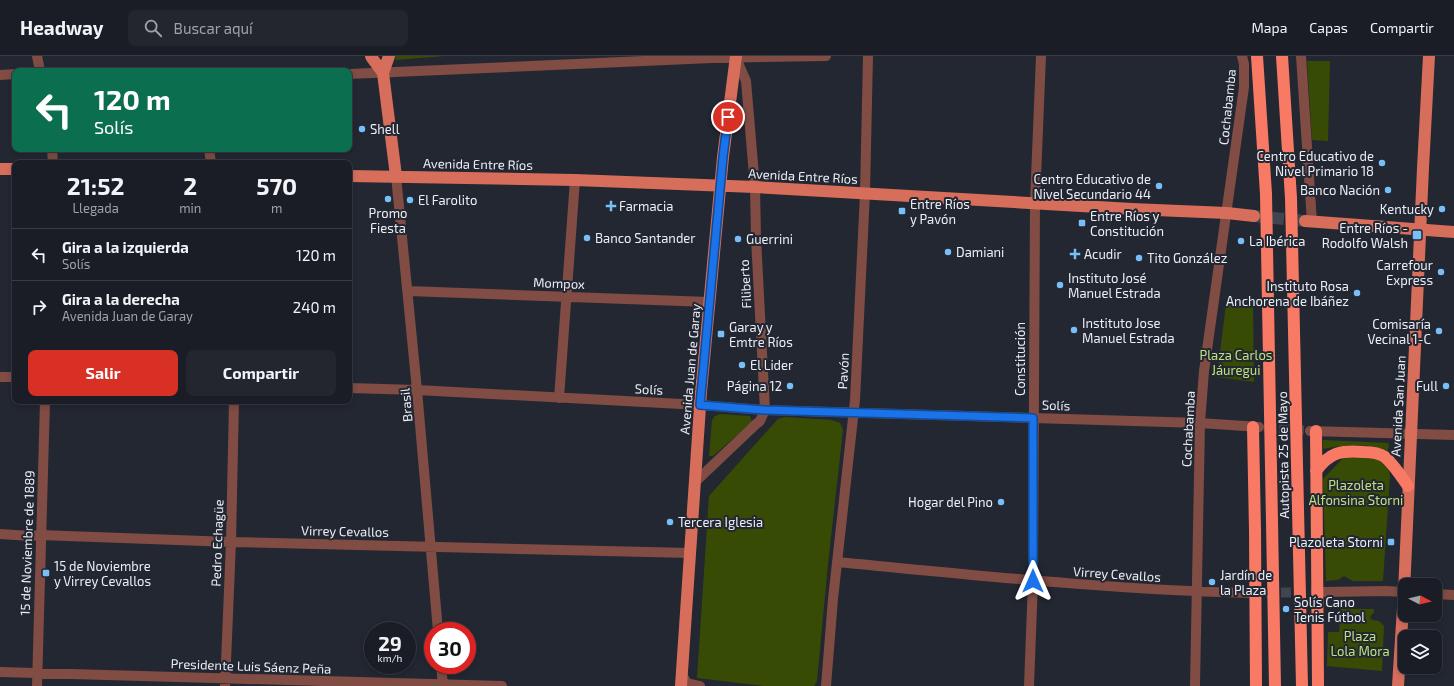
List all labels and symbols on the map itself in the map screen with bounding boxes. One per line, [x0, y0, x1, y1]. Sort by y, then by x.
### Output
street label: Cochabamba [1215, 68, 1239, 146]
pin [711, 100, 745, 134]
place label: Shell [370, 121, 400, 137]
marker: Shell [357, 124, 367, 134]
place label: Centro Educativo de Nivel Primario 18 [1256, 148, 1374, 179]
street label: Avenida Entre Ríos [423, 155, 533, 173]
marker: Centro Educativo de Nivel Primario 18 [1377, 158, 1387, 168]
street label: Avenida Entre Ríos [748, 165, 858, 187]
place label: Centro Educativo de Nivel Secundario 44 [1033, 171, 1151, 202]
marker: Centro Educativo de Nivel Secundario 44 [1154, 181, 1164, 191]
place label: Banco Nación [1300, 182, 1380, 198]
marker: Banco Nación [1383, 185, 1393, 195]
place label: El Farolito [418, 192, 477, 208]
marker: Promo Fiesta [383, 194, 393, 204]
marker: El Farolito [405, 195, 415, 205]
place label: Entre Ríos y Pavón [910, 196, 970, 227]
place label: Farmacia [619, 198, 673, 214]
marker: Farmacia [606, 201, 616, 211]
place label: Kentucky [1380, 201, 1434, 217]
marker: Kentucky [1437, 204, 1447, 214]
place label: Promo Fiesta [369, 205, 407, 236]
marker: Entre Ríos y Pavón [897, 206, 907, 216]
place label: Entre Ríos y Constitución [1090, 208, 1164, 239]
marker: Entre Ríos y Constitución [1077, 218, 1087, 228]
place label: Entre Ríos - Rodolfo Walsh [1322, 220, 1408, 251]
marker: Entre Ríos - Rodolfo Walsh [1411, 229, 1423, 241]
place label: Banco Santander [595, 230, 696, 246]
place label: Guerrini [746, 231, 793, 247]
marker: Banco Santander [582, 233, 592, 243]
place label: La Ibérica [1249, 233, 1305, 249]
marker: Guerrini [733, 234, 743, 244]
marker: La Ibérica [1236, 236, 1246, 246]
place label: Damiani [956, 244, 1004, 260]
place label: Acudir [1084, 246, 1122, 262]
marker: Damiani [943, 247, 953, 257]
marker: Acudir [1069, 248, 1081, 260]
place label: Tito González [1147, 250, 1227, 266]
marker: Tito González [1134, 253, 1144, 263]
place label: Carrefour Express [1376, 257, 1433, 288]
street label: Filiberto [736, 259, 754, 309]
marker: Carrefour Express [1436, 267, 1446, 277]
place label: Instituto José Manuel Estrada [1068, 270, 1161, 301]
street label: Mompox [533, 274, 585, 292]
place label: Instituto Rosa Anchorena de Ibáñez [1226, 278, 1349, 309]
marker: Instituto José Manuel Estrada [1055, 280, 1065, 290]
marker: Instituto Rosa Anchorena de Ibáñez [1352, 288, 1362, 298]
street label: Avenida Juan de Garay [676, 303, 704, 435]
place label: Instituto Jose Manuel Estrada [1082, 315, 1175, 346]
place label: Comisaría Vecinal 1-C [1367, 316, 1431, 347]
place label: Garay y Emtre Ríos [729, 319, 793, 350]
street label: Constitución [1012, 322, 1028, 396]
marker: Instituto Jose Manuel Estrada [1069, 325, 1079, 335]
marker: Comisaría Vecinal 1-C [1434, 326, 1444, 336]
marker: Garay y Emtre Ríos [716, 329, 726, 339]
park label: Plaza Carlos Jáuregui [1200, 347, 1272, 378]
street label: Pavón [834, 352, 852, 390]
street label: Avenida San Juan [1387, 355, 1409, 457]
place label: El Lider [750, 357, 793, 373]
marker: El Lider [737, 360, 747, 370]
place label: Página 12 [727, 378, 782, 394]
place label: Full [1416, 378, 1438, 394]
street label: Solís [634, 380, 664, 398]
marker: Página 12 [785, 381, 795, 391]
marker: Full [1441, 381, 1451, 391]
street label: Brasil [397, 387, 415, 423]
street label: Cochabamba [1178, 390, 1198, 468]
street label: Autopista 25 de Mayo [1274, 391, 1292, 519]
street label: Solís [1042, 397, 1070, 413]
street label: 15 de Noviembre de 1889 [16, 470, 38, 616]
park label: Plazoleta Alfonsina Storni [1309, 477, 1403, 508]
place label: Hogar del Pino [908, 494, 993, 510]
marker: Hogar del Pino [996, 497, 1006, 507]
street label: Pedro Echagüe [207, 499, 227, 587]
place label: Tercera Iglesia [678, 514, 763, 530]
marker: Tercera Iglesia [665, 517, 675, 527]
street label: Virrey Cevallos [301, 522, 389, 540]
place label: Plazoleta Storni [1289, 534, 1383, 550]
marker: Plazoleta Storni [1386, 537, 1396, 547]
place label: 15 de Noviembre y Virrey Cevallos [54, 558, 151, 589]
position arrow [1012, 560, 1054, 602]
street label: Virrey Cevallos [1073, 563, 1161, 585]
place label: Jardín de la Plaza [1220, 567, 1272, 598]
marker: 15 de Noviembre y Virrey Cevallos [41, 568, 51, 578]
marker: Jardín de la Plaza [1207, 577, 1217, 587]
north arrow [1398, 578, 1442, 622]
place label: Solís Cano Tenis Fútbol [1294, 594, 1365, 625]
marker: Solís Cano Tenis Fútbol [1281, 604, 1291, 614]
speed limit sign: 30 [424, 622, 476, 674]
park label: Plaza Lola Mora [1330, 628, 1390, 659]
street label: Presidente Luis Sáenz Peña [170, 655, 332, 677]

